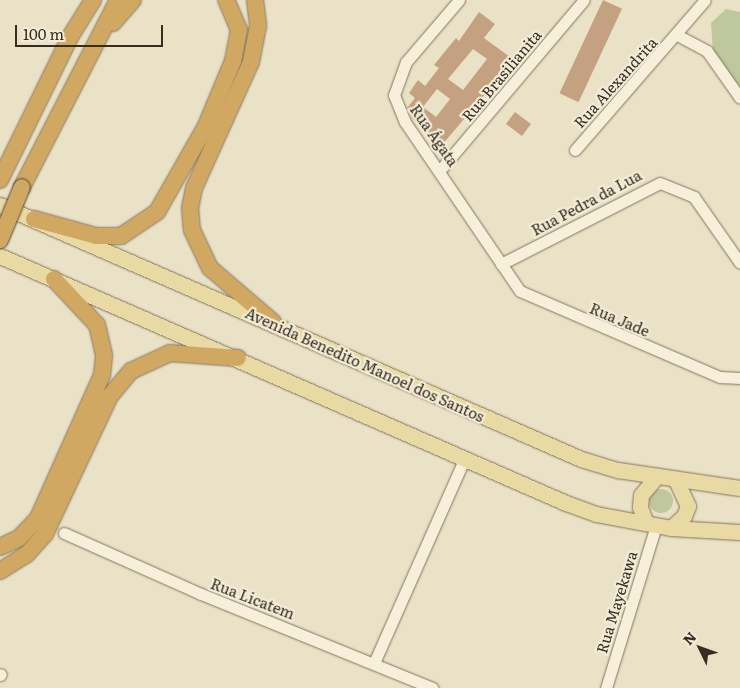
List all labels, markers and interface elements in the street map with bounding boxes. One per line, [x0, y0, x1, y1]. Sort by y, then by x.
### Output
scale bar [18, 15, 165, 47]
text: 100 m [23, 22, 64, 45]
street label: Rua Brasilianita [457, 26, 545, 124]
street label: Rua Alexandrita [570, 33, 660, 131]
street label: Rua Ágata [407, 100, 463, 170]
street label: Rua Pedra da Lua [528, 165, 644, 239]
street label: Rua Jade [587, 298, 653, 340]
street label: Avenida Benedito Manoel dos Santos [243, 303, 487, 425]
street label: Rua Mayekawa [592, 549, 640, 655]
street label: Rua Licatem [208, 574, 298, 622]
north arrow [675, 623, 725, 673]
text: N [677, 627, 700, 649]

